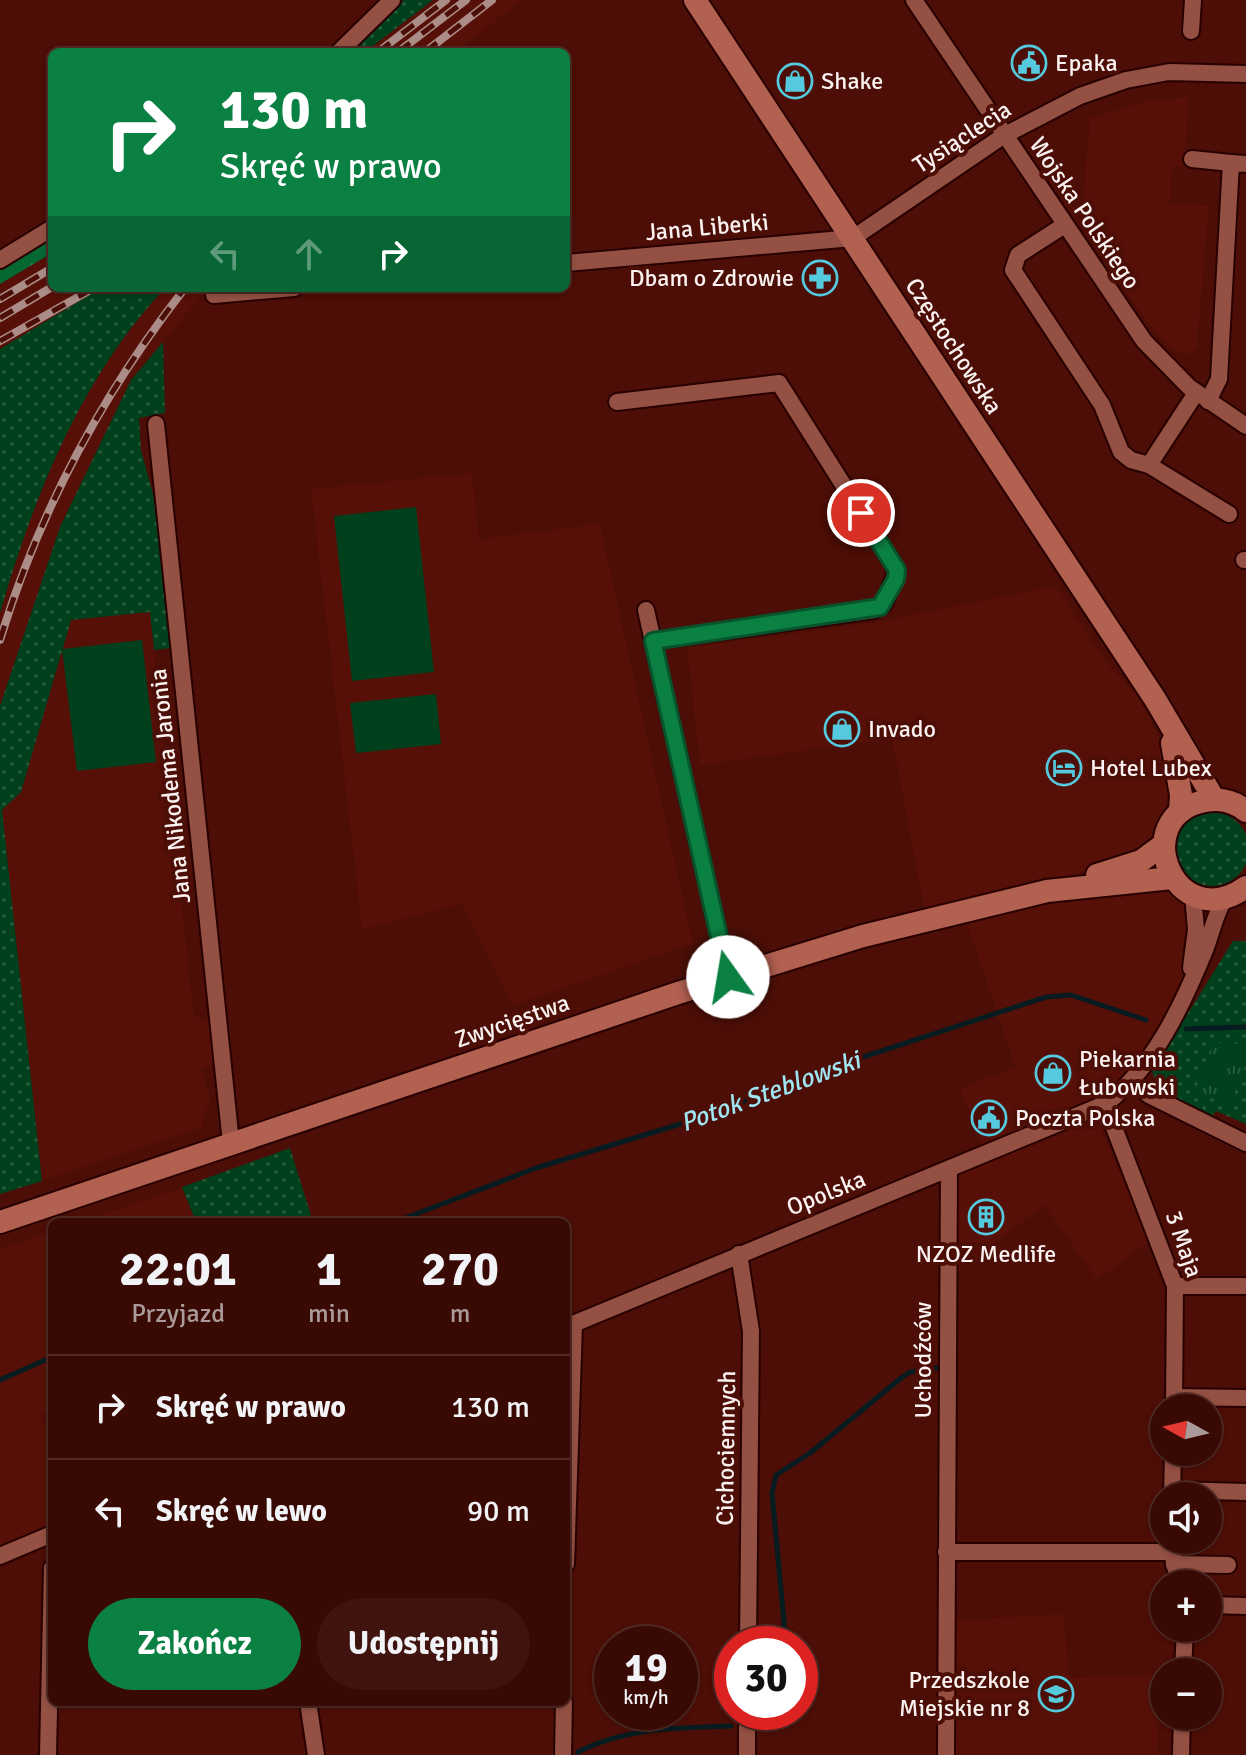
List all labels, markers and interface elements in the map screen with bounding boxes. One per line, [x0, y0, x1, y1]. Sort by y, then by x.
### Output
public building icon: Epaka [1010, 44, 1048, 82]
place label: Epaka [1055, 48, 1118, 78]
shop icon: Shake [776, 62, 814, 100]
place label: Shake [821, 66, 883, 96]
text: 130 m [220, 75, 368, 144]
icon: right [88, 80, 192, 184]
street label: Tysiąclecia [907, 94, 1017, 180]
street label: Wojska Polskiego [1023, 131, 1147, 295]
text: Skręć w prawo [220, 144, 442, 189]
street label: Jana Liberki [644, 207, 770, 247]
icon: left [203, 232, 247, 276]
icon: ahead [287, 232, 331, 276]
icon: right [371, 232, 415, 276]
pharmacy icon: Dbam o Zdrowie [801, 259, 839, 297]
place label: Dbam o Zdrowie [629, 263, 794, 293]
street label: Częstochowska [899, 272, 1009, 420]
pin [827, 479, 895, 547]
icon: arrive [839, 491, 883, 535]
street label: Jana Nikodema Jaronia [143, 667, 197, 905]
shop icon: Invado [823, 710, 861, 748]
place label: Invado [868, 714, 936, 744]
hotel icon: Hotel Lubex [1045, 749, 1083, 787]
place label: Hotel Lubex [1090, 753, 1212, 783]
position arrow [686, 935, 770, 1019]
street label: Zwycięstwa [451, 987, 573, 1055]
water label: Potok Steblowski [676, 1044, 867, 1139]
place label: Piekarnia Łubowski [1079, 1044, 1176, 1102]
shop icon: Piekarnia Łubowski [1034, 1054, 1072, 1092]
public building icon: Poczta Polska [970, 1099, 1008, 1137]
place label: Poczta Polska [1015, 1103, 1156, 1133]
street label: Opolska [782, 1164, 870, 1222]
building icon: NZOZ Medlife [967, 1198, 1005, 1236]
street label: 3 Maja [1159, 1207, 1209, 1281]
place label: NZOZ Medlife [916, 1239, 1056, 1269]
text: 22:01 [119, 1240, 237, 1299]
text: 1 [316, 1240, 342, 1299]
text: 270 [421, 1240, 499, 1299]
text: Przyjazd [131, 1298, 225, 1330]
text: min [308, 1298, 350, 1330]
text: m [450, 1298, 470, 1330]
street label: Uchodźców [908, 1302, 938, 1418]
street label: Cichociemnych [710, 1370, 742, 1526]
icon: right [88, 1385, 132, 1429]
text: Skręć w prawo [156, 1389, 346, 1426]
text: 130 m [451, 1389, 530, 1426]
north arrow [1150, 1394, 1222, 1466]
map controls [1150, 1394, 1222, 1730]
button: sound [1150, 1482, 1222, 1554]
icon: left [88, 1489, 132, 1533]
text: Skręć w lewo [156, 1493, 327, 1530]
text: 90 m [467, 1493, 530, 1530]
button: + [1150, 1570, 1222, 1642]
button: Zakończ [88, 1598, 301, 1690]
button: Udostępnij [317, 1598, 530, 1690]
speed limit sign: 30 [714, 1626, 818, 1730]
text: 19 [624, 1643, 668, 1693]
button: − [1150, 1658, 1222, 1730]
place label: Przedszkole Miejskie nr 8 [899, 1665, 1030, 1723]
school or university icon: Przedszkole Miejskie nr 8 [1037, 1675, 1075, 1713]
text: km/h [623, 1685, 669, 1710]

